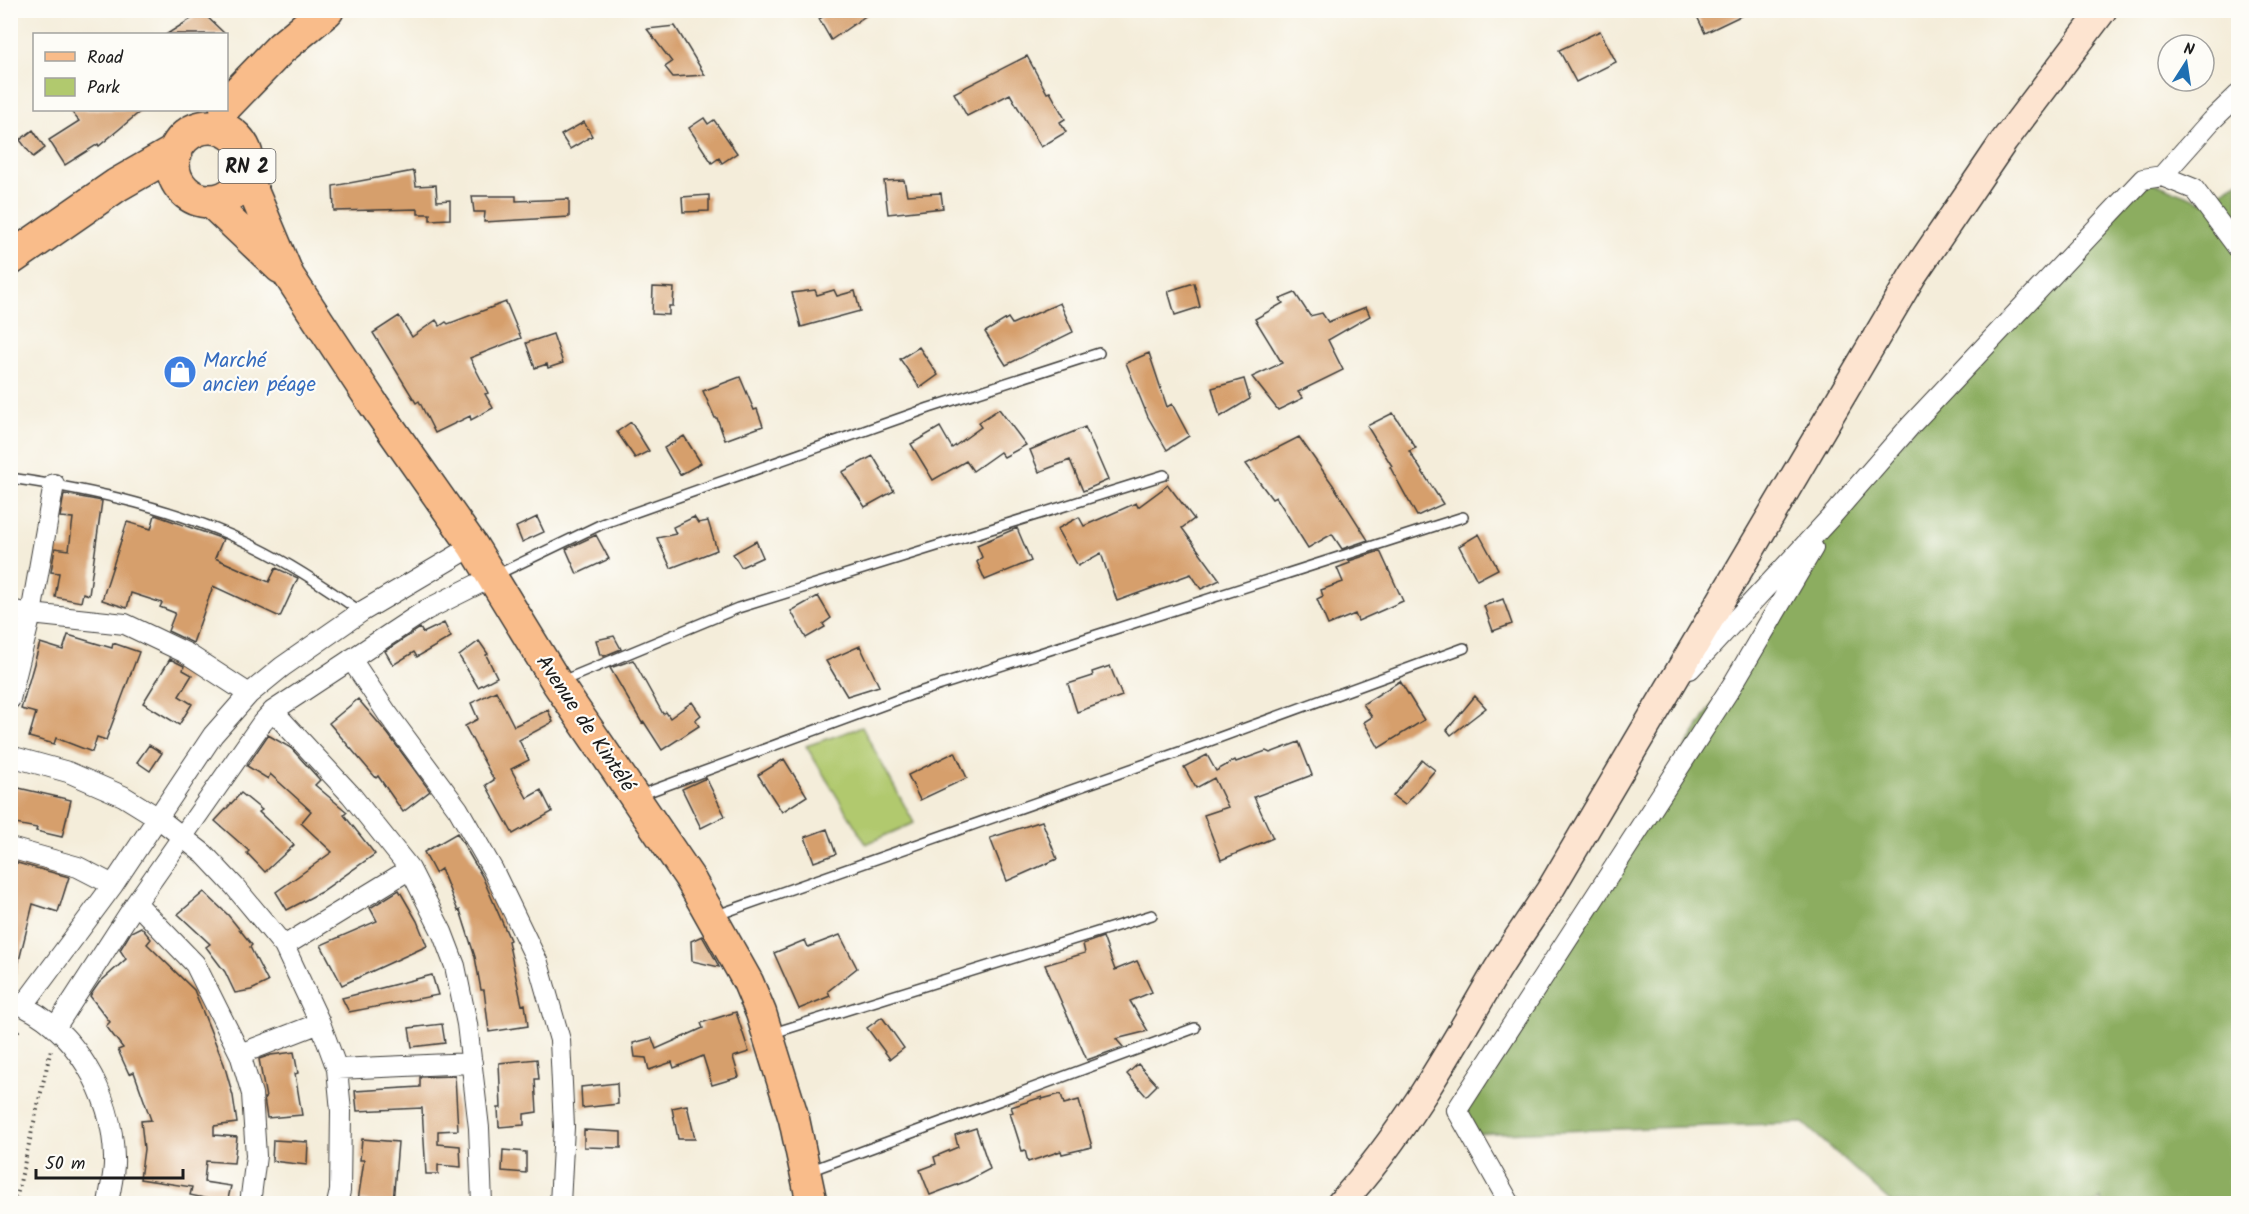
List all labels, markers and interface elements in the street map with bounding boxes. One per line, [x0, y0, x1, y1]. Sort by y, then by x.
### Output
legend [33, 33, 228, 111]
north arrow [2156, 33, 2216, 93]
text: N [2181, 37, 2196, 63]
text: Road [87, 44, 124, 73]
text: Park [87, 74, 120, 103]
road number: RN 2 [218, 149, 276, 183]
place label: Marché ancien péage [203, 345, 317, 402]
shop icon: Marché ancien péage [162, 354, 198, 390]
street label: Avenue de Kintélé [527, 649, 643, 800]
scale bar [36, 1142, 183, 1180]
text: 50 m [45, 1150, 85, 1179]

